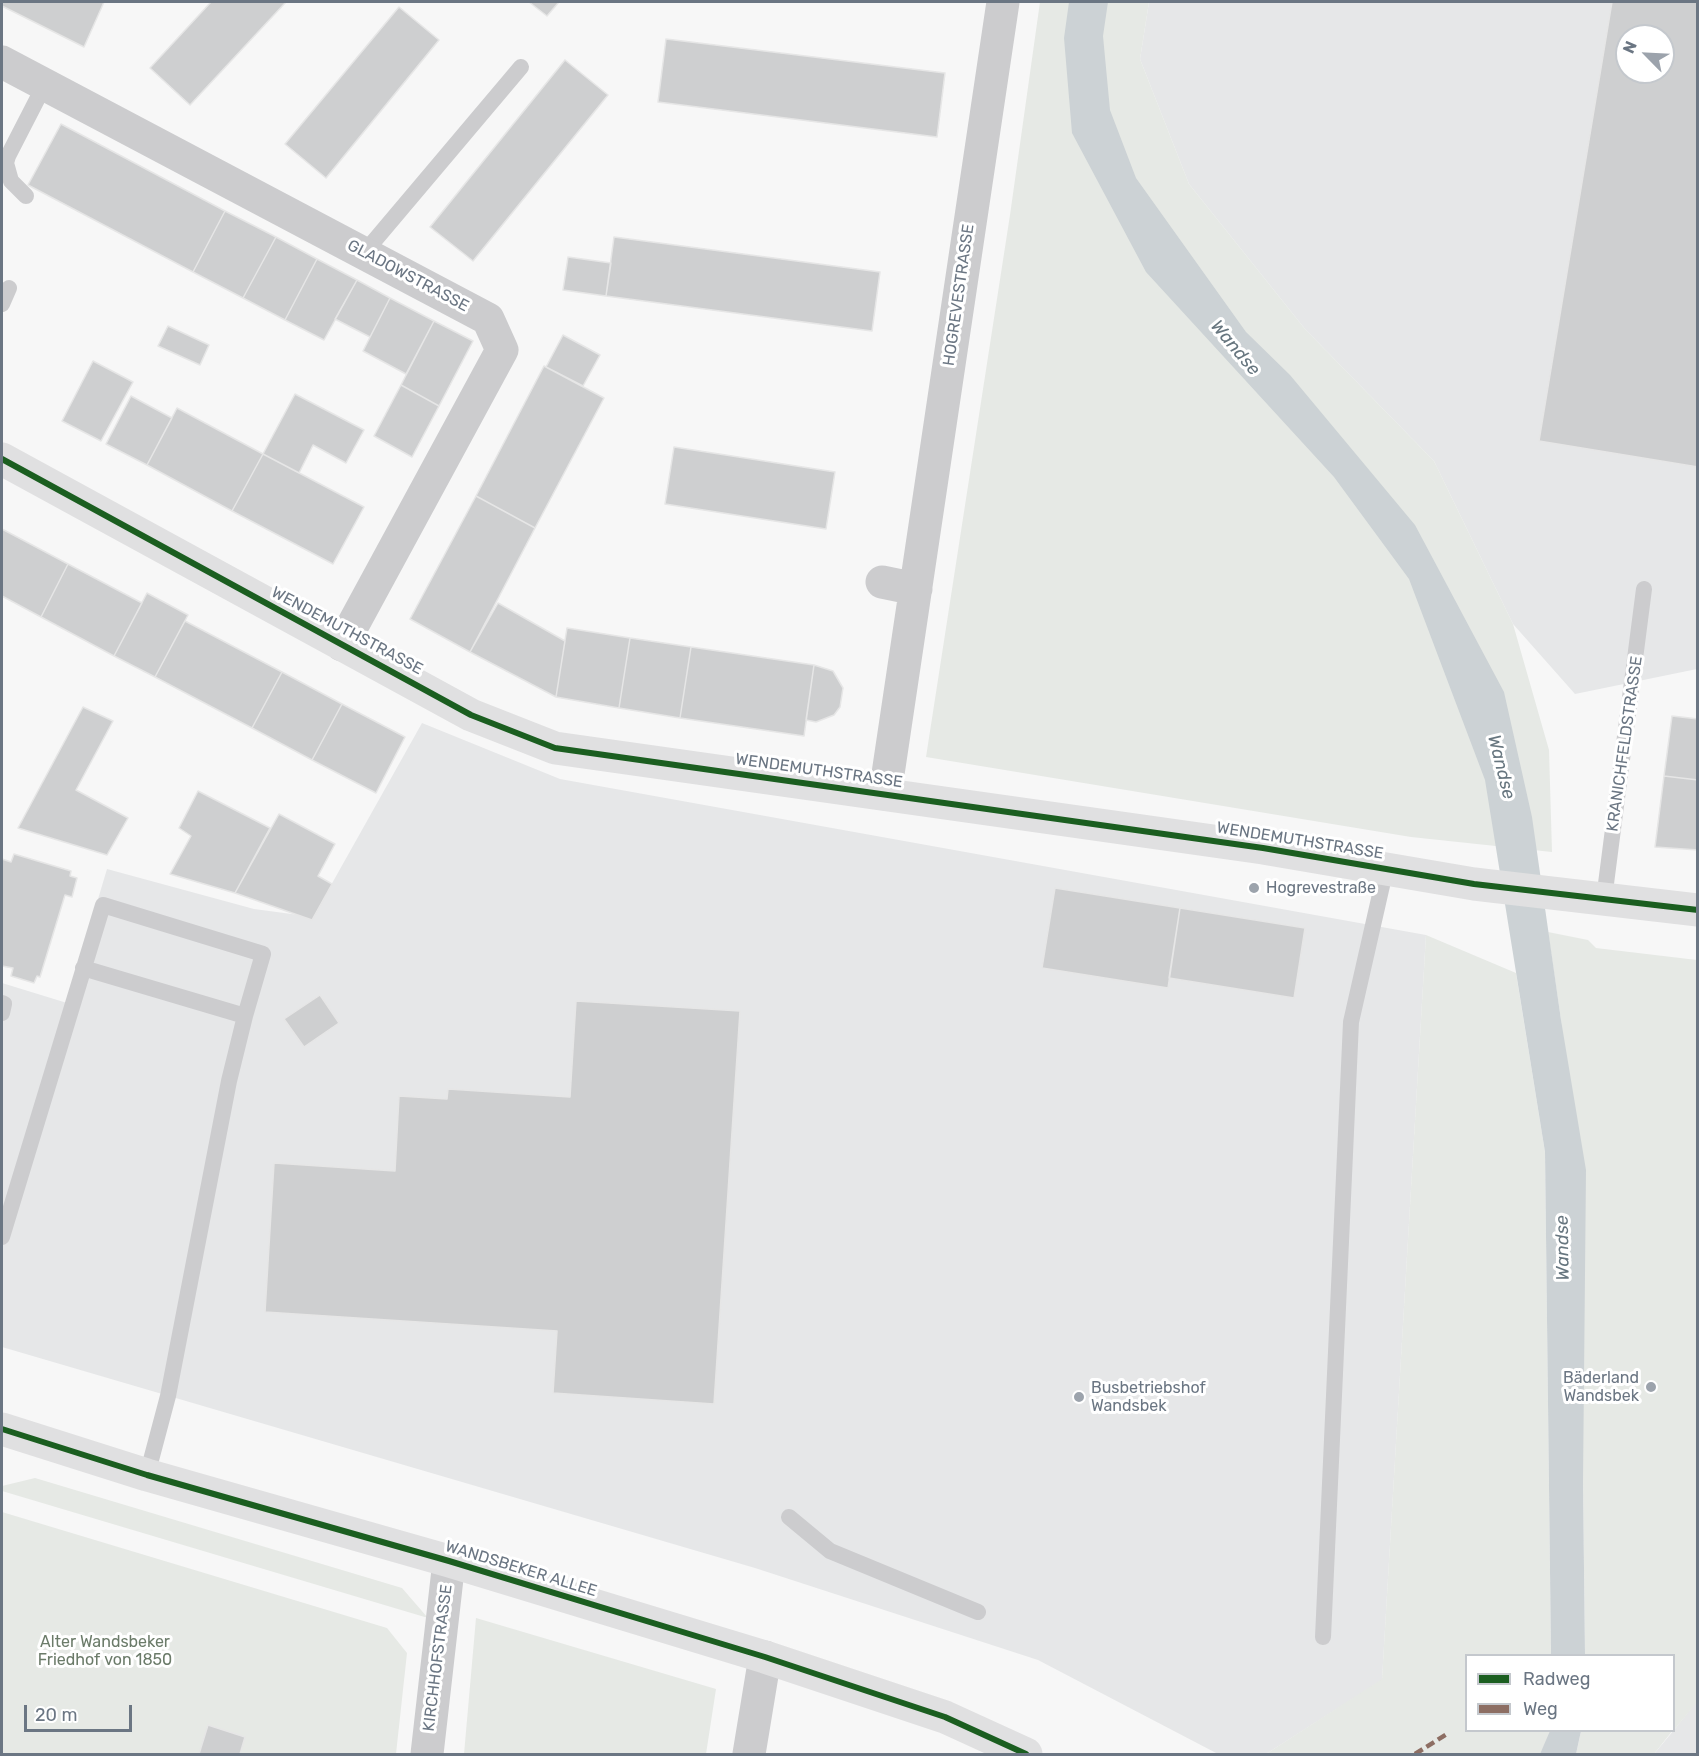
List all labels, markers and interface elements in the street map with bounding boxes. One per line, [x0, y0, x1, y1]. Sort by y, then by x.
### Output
north arrow [1615, 24, 1675, 84]
text: N [1619, 38, 1641, 56]
street label: HOGREVESTRASSE [940, 223, 978, 367]
street label: GLADOWSTRASSE [344, 236, 472, 316]
water label: Wandse [1206, 316, 1264, 380]
street label: WENDEMUTHSTRASSE [268, 583, 426, 679]
street label: KRANICHFELDSTRASSE [1603, 655, 1647, 833]
water label: Wandse [1483, 733, 1519, 801]
street label: WENDEMUTHSTRASSE [734, 750, 904, 792]
street label: WENDEMUTHSTRASSE [1215, 818, 1385, 864]
place label: Hogrevestraße [1266, 878, 1376, 898]
marker: Hogrevestraße [1247, 881, 1261, 895]
water label: Wandse [1552, 1215, 1574, 1281]
place label: Bäderland Wandsbek [1563, 1368, 1639, 1406]
place label: Busbetriebshof Wandsbek [1091, 1378, 1206, 1416]
marker: Bäderland Wandsbek [1644, 1380, 1658, 1394]
marker: Busbetriebshof Wandsbek [1072, 1390, 1086, 1404]
street label: WANDSBEKER ALLEE [443, 1537, 599, 1601]
street label: KIRCHHOFSTRASSE [419, 1584, 457, 1732]
park label: Alter Wandsbeker Friedhof von 1850 [38, 1632, 172, 1670]
legend [1465, 1654, 1675, 1732]
text: Radweg [1523, 1668, 1590, 1690]
scale bar [27, 1693, 135, 1731]
text: Weg [1523, 1698, 1558, 1720]
text: 20 m [35, 1704, 77, 1726]

